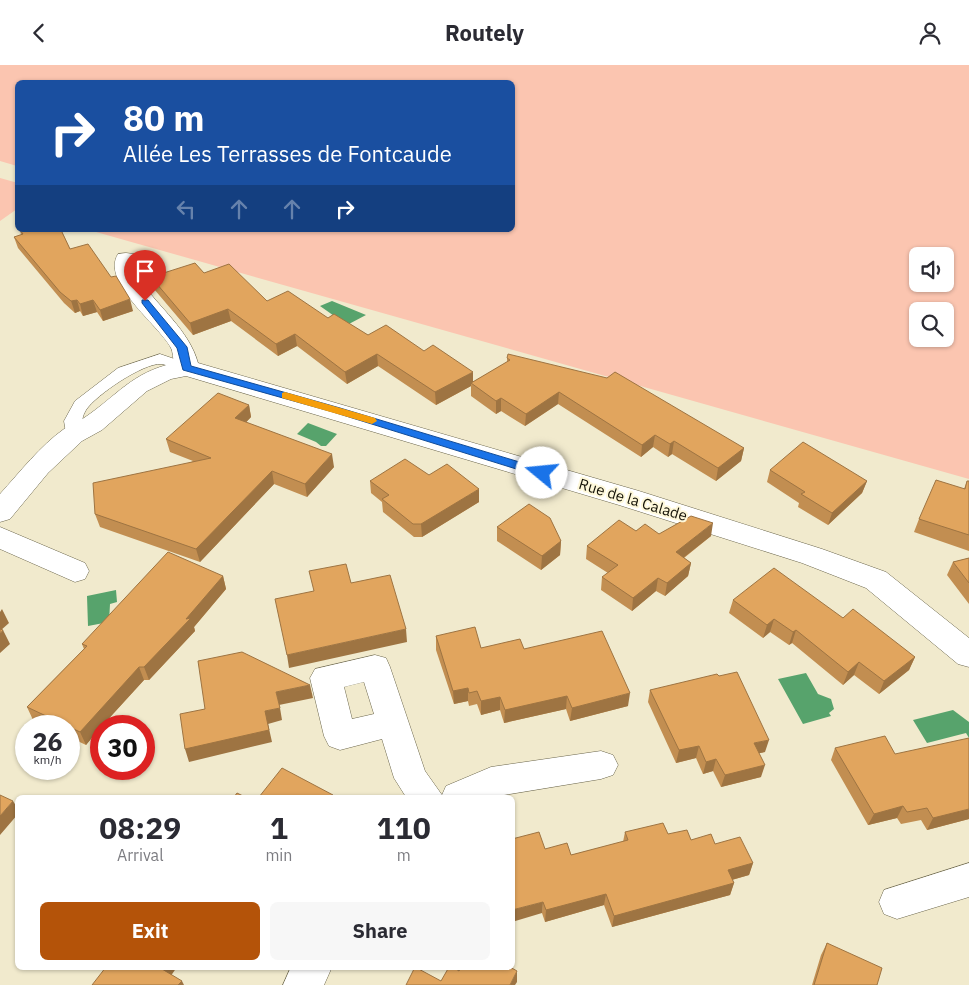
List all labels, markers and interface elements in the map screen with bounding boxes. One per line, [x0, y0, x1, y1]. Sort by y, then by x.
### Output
text: Routely [445, 18, 524, 47]
icon: back [25, 19, 53, 47]
icon: person [916, 19, 944, 47]
text: 80 m [123, 95, 205, 141]
icon: right [40, 100, 105, 165]
text: Allée Les Terrasses de Fontcaude [123, 139, 452, 168]
icon: left [172, 195, 200, 223]
icon: ahead [225, 195, 253, 223]
icon: ahead [278, 195, 306, 223]
icon: right [331, 195, 359, 223]
map controls [909, 247, 954, 347]
button: sound [909, 247, 954, 292]
pin [124, 250, 166, 301]
icon: arrive [131, 257, 159, 285]
button: search [909, 302, 954, 347]
position arrow [515, 446, 567, 498]
street label: Rue de la Calade [577, 474, 690, 525]
speed limit sign: 30 [90, 715, 155, 780]
text: 26 [32, 725, 63, 758]
text: km/h [33, 752, 62, 767]
text: 08:29 [99, 808, 181, 847]
text: 1 [270, 808, 288, 847]
text: 110 [377, 808, 431, 847]
text: Arrival [117, 845, 164, 865]
text: min [265, 845, 292, 865]
text: m [397, 845, 411, 865]
button: Exit [40, 902, 260, 960]
button: Share [270, 902, 490, 960]

